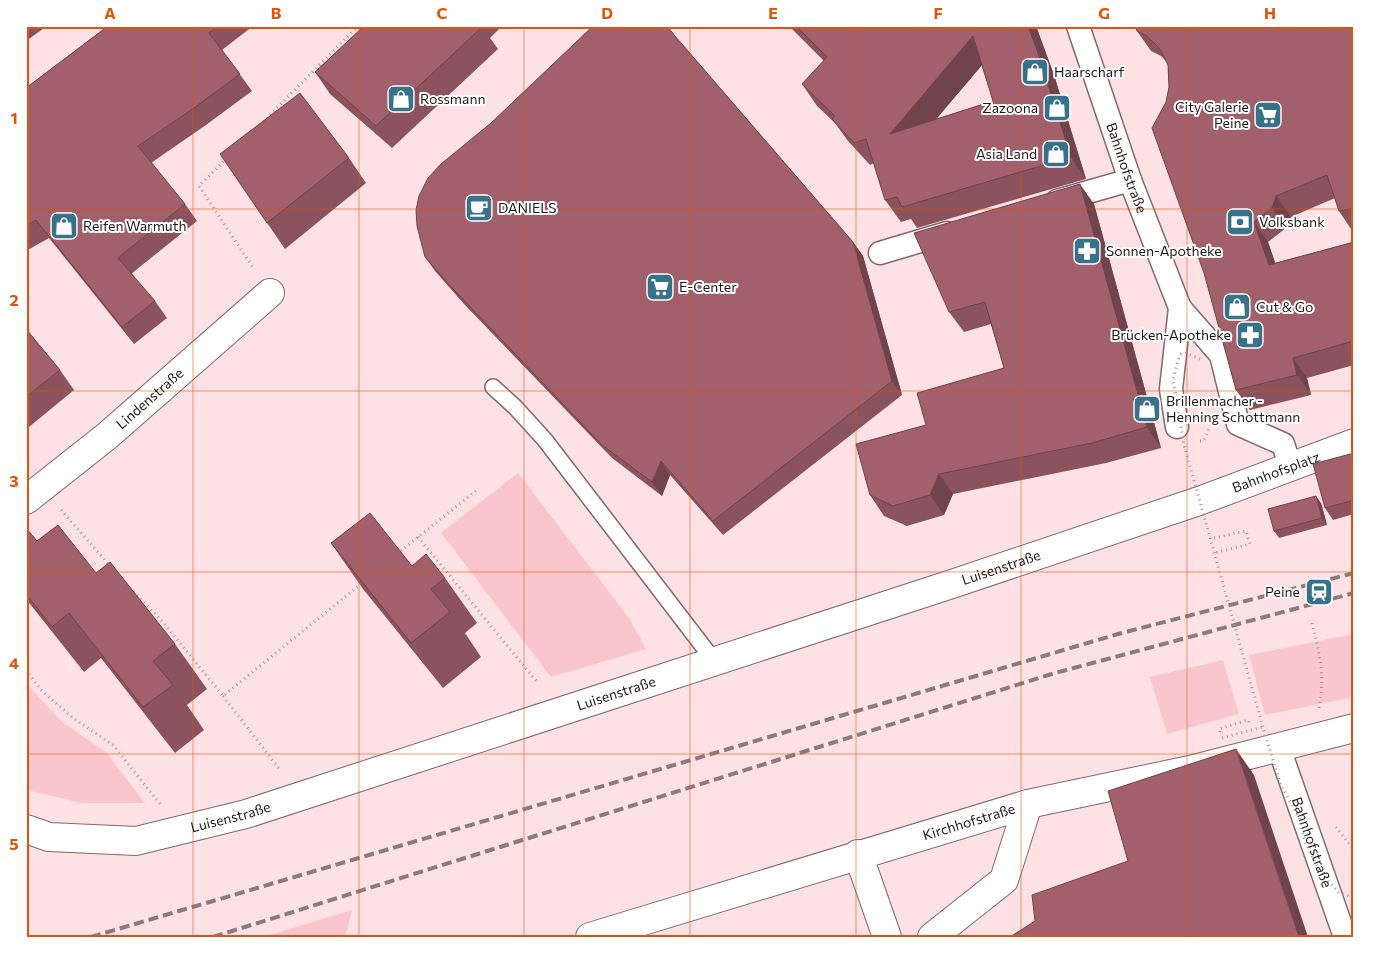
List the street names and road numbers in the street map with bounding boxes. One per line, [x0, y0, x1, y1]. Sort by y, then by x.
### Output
street label: Bahnhofstraße [1103, 120, 1151, 215]
street label: Lindenstraße [112, 364, 186, 432]
street label: Bahnhofsplatz [1230, 448, 1322, 496]
street label: Luisenstraße [959, 546, 1042, 588]
street label: Luisenstraße [574, 672, 658, 714]
street label: Bahnhofstraße [1289, 795, 1336, 890]
street label: Luisenstraße [189, 798, 273, 835]
street label: Kirchhofstraße [921, 799, 1017, 844]

